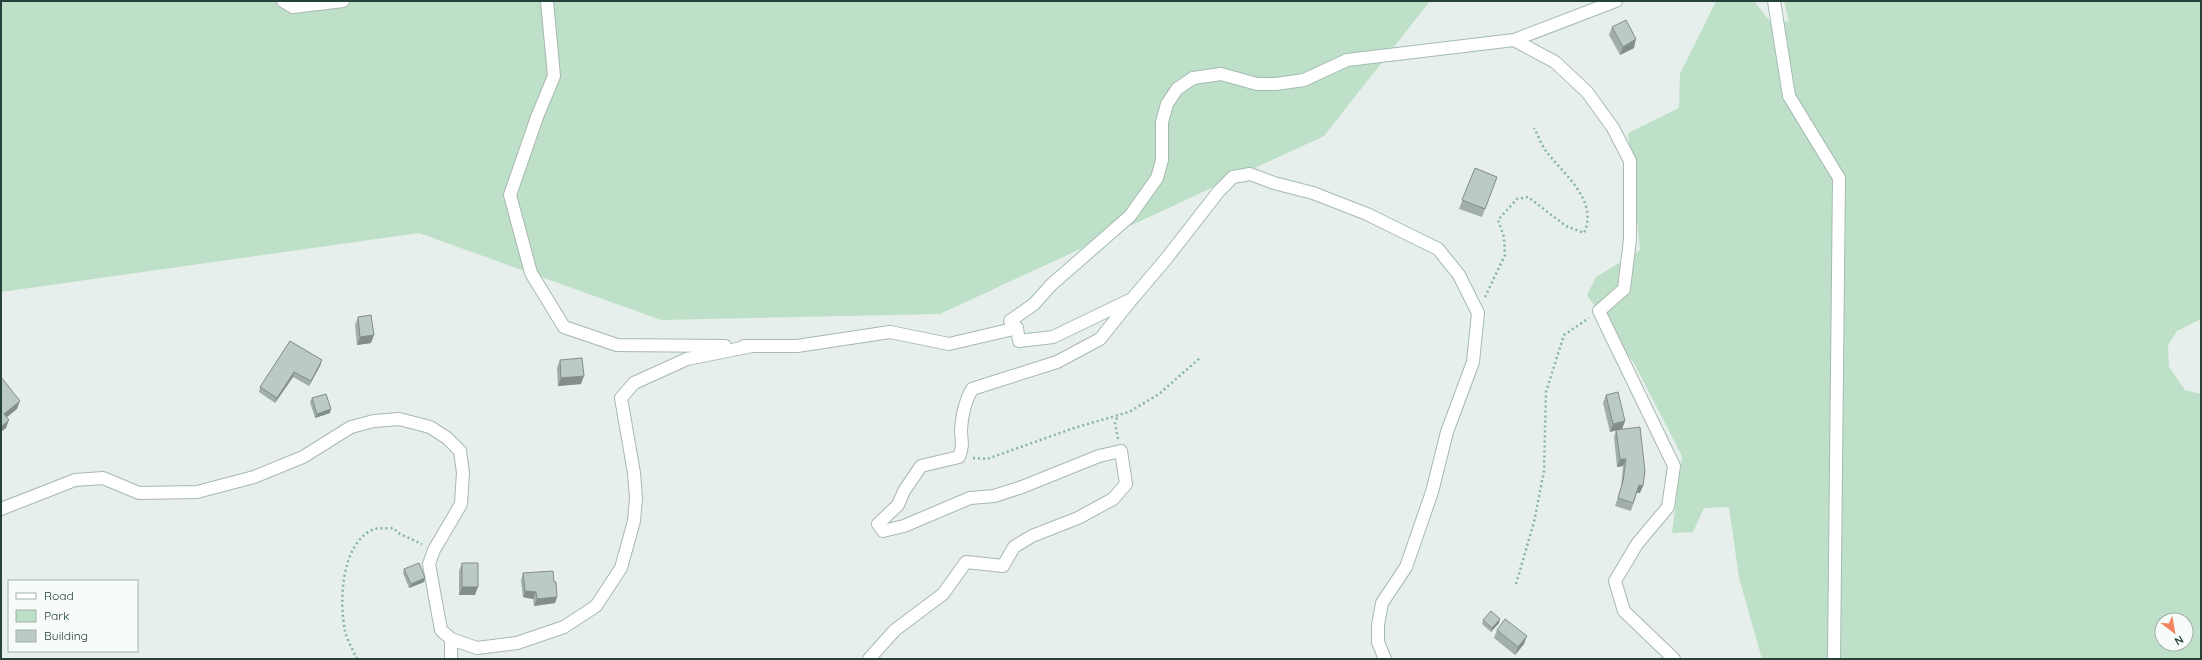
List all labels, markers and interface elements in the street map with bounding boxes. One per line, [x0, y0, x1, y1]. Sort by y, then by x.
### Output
legend [8, 580, 138, 652]
text: Road [44, 588, 74, 603]
text: Park [44, 608, 69, 623]
north arrow [2154, 612, 2194, 652]
text: Building [44, 628, 88, 643]
text: N [2172, 632, 2186, 649]

